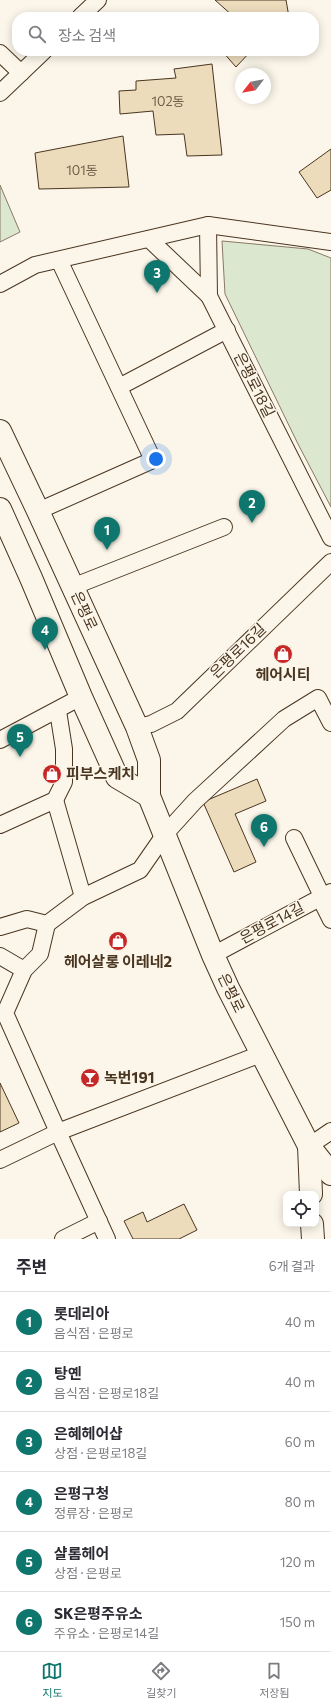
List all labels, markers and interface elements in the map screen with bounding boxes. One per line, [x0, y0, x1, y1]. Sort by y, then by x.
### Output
search box [12, 12, 319, 56]
icon: search [26, 23, 48, 45]
text: 장소 검색 [58, 26, 116, 44]
north arrow [235, 68, 271, 104]
house number: 102동 [151, 93, 185, 109]
house number: 101동 [66, 162, 98, 178]
pin: 3 [144, 260, 170, 293]
street label: 은평로18길 [231, 349, 279, 420]
your location [146, 449, 166, 469]
pin: 2 [239, 490, 265, 523]
pin: 1 [94, 517, 120, 550]
street label: 은평로 [68, 588, 102, 633]
pin: 4 [32, 617, 58, 650]
street label: 은평로16길 [206, 619, 269, 681]
shop icon: 헤어시티 [272, 643, 294, 665]
place label: 헤어시티 [255, 665, 311, 683]
pin: 5 [7, 724, 33, 757]
shop icon: 피부스케치 [41, 763, 63, 785]
place label: 피부스케치 [66, 764, 135, 782]
pin: 6 [251, 814, 277, 847]
street label: 은평로14길 [236, 898, 307, 947]
shop icon: 헤어살롱 이레네2 [107, 930, 129, 952]
place label: 헤어살롱 이레네2 [64, 952, 172, 970]
street label: 은평로 [215, 970, 249, 1015]
bar icon: 녹번191 [79, 1067, 101, 1089]
place label: 녹번191 [104, 1068, 154, 1086]
map controls [283, 1191, 319, 1227]
button: locate [283, 1191, 319, 1227]
text: 주변 [16, 1256, 47, 1277]
text: 6개 결과 [269, 1258, 315, 1274]
text: 롯데리아 [54, 1304, 109, 1322]
text: 1 [26, 1314, 32, 1330]
text: 40 m [285, 1314, 315, 1330]
text: 음식점 · 은평로 [54, 1325, 134, 1341]
text: 탕옌 [54, 1364, 82, 1382]
text: 2 [25, 1374, 33, 1390]
text: 40 m [285, 1374, 315, 1390]
text: 음식점 · 은평로18길 [54, 1385, 159, 1401]
text: 은혜헤어샵 [54, 1424, 123, 1442]
text: 3 [25, 1434, 33, 1450]
text: 60 m [285, 1434, 315, 1450]
text: 상점 · 은평로18길 [54, 1445, 147, 1461]
text: 은평구청 [54, 1484, 109, 1502]
text: 4 [25, 1494, 33, 1510]
text: 80 m [285, 1494, 315, 1510]
text: 정류장 · 은평로 [54, 1505, 134, 1521]
text: 샬롬헤어 [54, 1544, 109, 1562]
text: 5 [25, 1554, 33, 1570]
text: 120 m [280, 1554, 315, 1570]
text: 상점 · 은평로 [54, 1565, 122, 1581]
text: SK은평주유소 [54, 1604, 143, 1622]
text: 6 [25, 1614, 33, 1630]
text: 150 m [280, 1614, 315, 1630]
text: 주유소 · 은평로14길 [54, 1625, 159, 1641]
tab: 지도 [41, 1660, 63, 1700]
tab: 길찾기 [146, 1660, 177, 1700]
tab: 저장됨 [259, 1660, 290, 1700]

